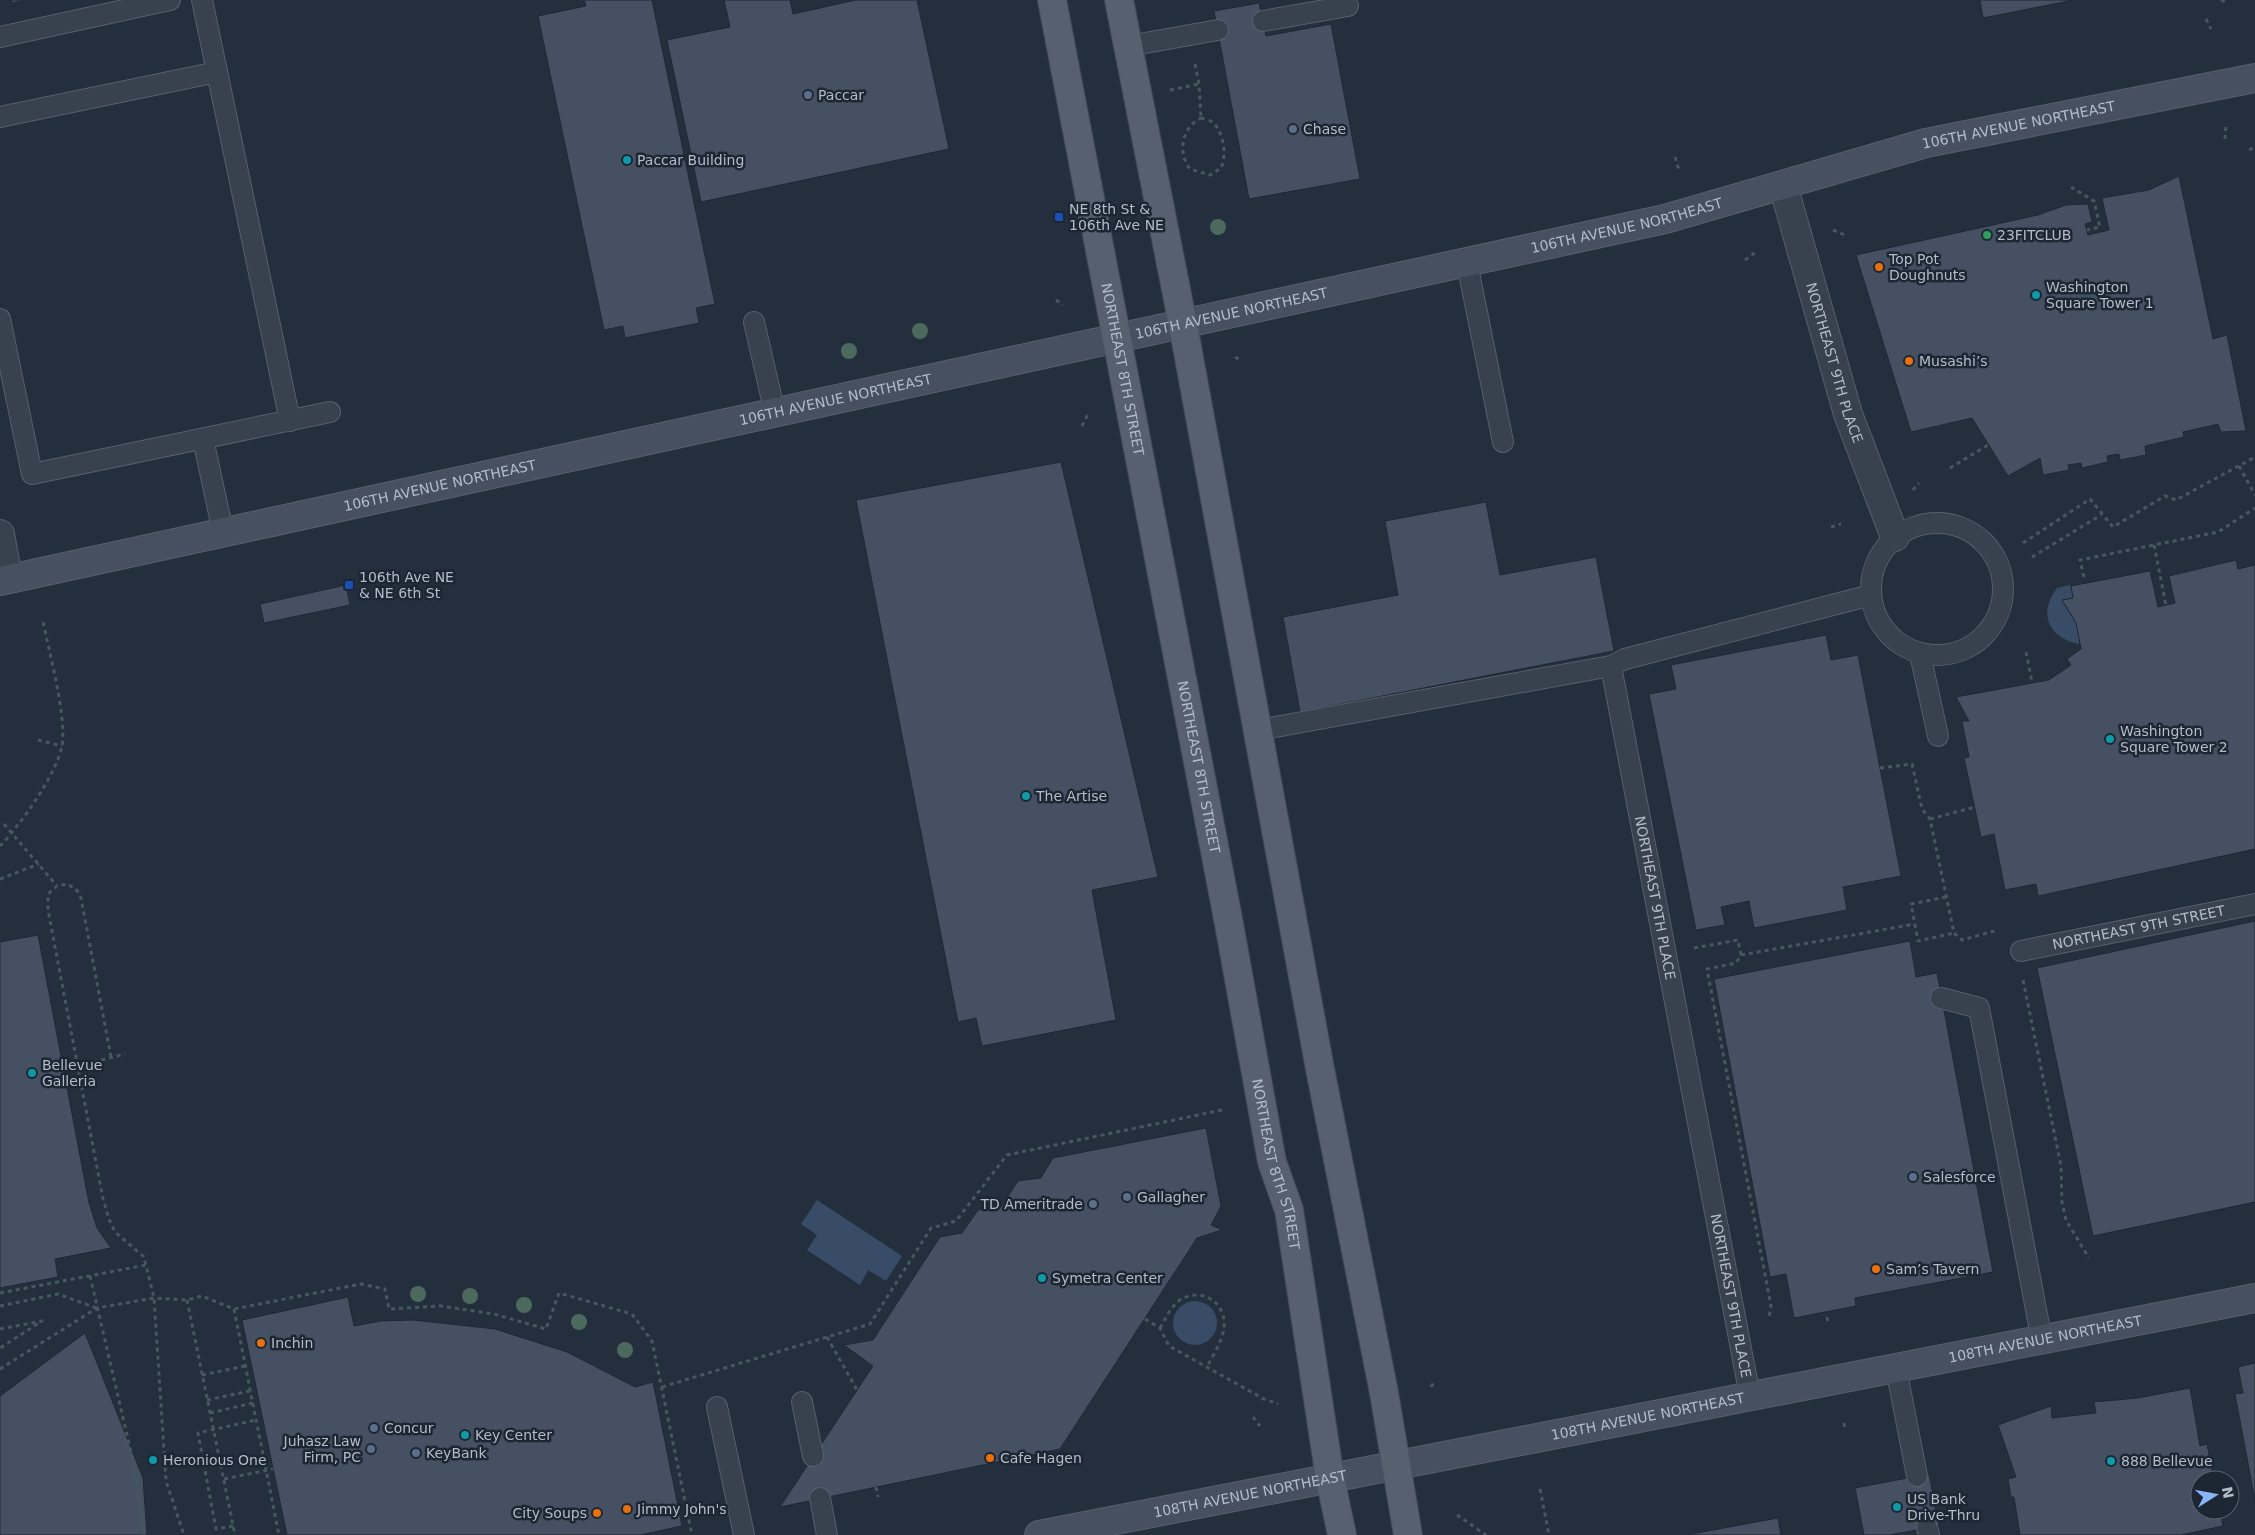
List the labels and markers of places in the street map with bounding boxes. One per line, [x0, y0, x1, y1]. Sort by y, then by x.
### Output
place label: Paccar [818, 87, 864, 103]
marker: Paccar [802, 89, 814, 101]
place label: Chase [1303, 121, 1346, 137]
marker: Chase [1287, 123, 1299, 135]
place label: Paccar Building [637, 152, 744, 168]
marker: Paccar Building [621, 154, 633, 166]
place label: NE 8th St & 106th Ave NE [1069, 201, 1164, 233]
marker: NE 8th St & 106th Ave NE [1053, 211, 1065, 223]
place label: 23FITCLUB [1997, 227, 2071, 243]
marker: 23FITCLUB [1981, 229, 1993, 241]
place label: Top Pot Doughnuts [1888, 251, 1966, 283]
marker: Top Pot Doughnuts [1873, 261, 1885, 273]
place label: Washington Square Tower 1 [2046, 279, 2154, 311]
marker: Washington Square Tower 1 [2030, 289, 2042, 301]
place label: Musashi’s [1919, 353, 1988, 369]
marker: Musashi’s [1903, 355, 1915, 367]
place label: 106th Ave NE & NE 6th St [359, 569, 454, 601]
marker: 106th Ave NE & NE 6th St [343, 579, 355, 591]
place label: Washington Square Tower 2 [2120, 723, 2228, 755]
marker: Washington Square Tower 2 [2104, 733, 2116, 745]
place label: The Artise [1035, 788, 1107, 804]
marker: The Artise [1020, 790, 1032, 802]
place label: Bellevue Galleria [42, 1057, 102, 1089]
marker: Bellevue Galleria [26, 1067, 38, 1079]
place label: Salesforce [1923, 1169, 1996, 1185]
marker: Salesforce [1907, 1171, 1919, 1183]
place label: Gallagher [1137, 1189, 1205, 1205]
marker: Gallagher [1121, 1191, 1133, 1203]
place label: TD Ameritrade [979, 1196, 1083, 1212]
marker: TD Ameritrade [1087, 1198, 1099, 1210]
place label: Sam’s Tavern [1886, 1261, 1979, 1277]
marker: Sam’s Tavern [1870, 1263, 1882, 1275]
place label: Symetra Center [1052, 1270, 1163, 1286]
marker: Symetra Center [1036, 1272, 1048, 1284]
place label: Inchin [271, 1335, 313, 1351]
marker: Inchin [255, 1337, 267, 1349]
place label: Concur [384, 1420, 434, 1436]
marker: Concur [368, 1422, 380, 1434]
place label: Key Center [475, 1427, 552, 1443]
marker: Key Center [459, 1429, 471, 1441]
place label: Juhasz Law Firm, PC [283, 1433, 361, 1465]
marker: Juhasz Law Firm, PC [365, 1443, 377, 1455]
place label: KeyBank [426, 1445, 487, 1461]
marker: KeyBank [410, 1447, 422, 1459]
place label: Cafe Hagen [1000, 1450, 1082, 1466]
place label: Heronious One [163, 1452, 267, 1468]
marker: Cafe Hagen [984, 1452, 996, 1464]
place label: 888 Bellevue [2121, 1453, 2213, 1469]
marker: Heronious One [147, 1454, 159, 1466]
marker: 888 Bellevue [2105, 1455, 2117, 1467]
place label: US Bank Drive-Thru [1907, 1491, 1980, 1523]
place label: Jimmy John's [636, 1501, 727, 1517]
marker: US Bank Drive-Thru [1891, 1501, 1903, 1513]
marker: Jimmy John's [621, 1503, 633, 1515]
place label: City Soups [513, 1505, 587, 1521]
marker: City Soups [591, 1507, 603, 1519]

